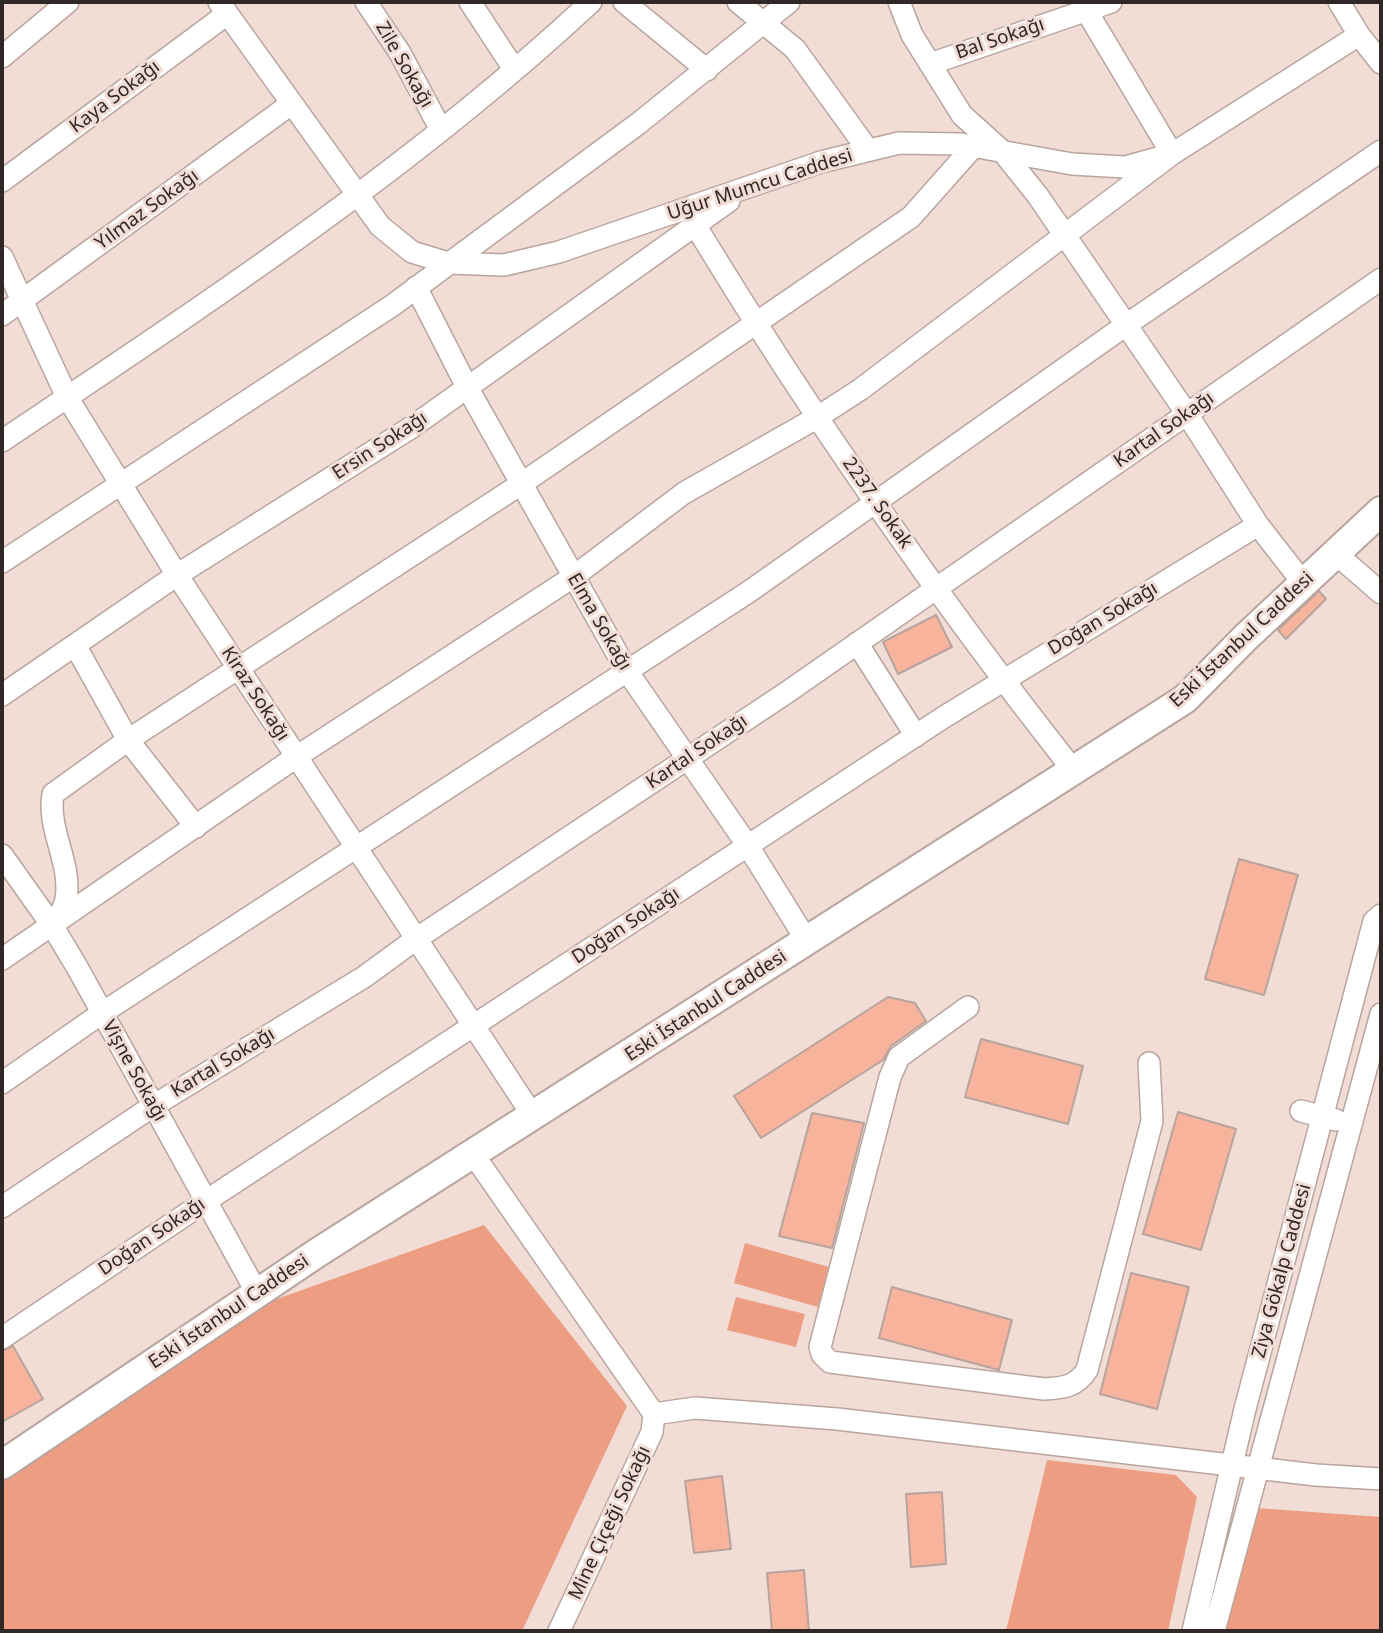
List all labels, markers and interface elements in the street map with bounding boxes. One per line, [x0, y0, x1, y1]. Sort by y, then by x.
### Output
street label: Bal Sokağı [953, 13, 1047, 65]
street label: Zile Sokağı [370, 18, 438, 112]
street label: Kaya Sokağı [65, 56, 165, 138]
street label: Uğur Mumcu Caddesi [665, 144, 855, 226]
street label: Yılmaz Sokağı [91, 165, 203, 255]
street label: Kartal Sokağı [1110, 387, 1218, 473]
street label: Ersin Sokağı [328, 407, 432, 485]
street label: 2237. Sokak [837, 453, 917, 553]
street label: Eski İstanbul Caddesi [1165, 567, 1319, 713]
street label: Elma Sokağı [562, 569, 636, 675]
street label: Doğan Sokağı [1044, 577, 1162, 661]
street label: Kiraz Sokağı [216, 643, 294, 745]
street label: Kartal Sokağı [642, 710, 752, 794]
street label: Doğan Sokağı [568, 883, 684, 969]
street label: Eski İstanbul Caddesi [621, 945, 791, 1067]
street label: Vişne Sokağı [97, 1016, 171, 1126]
street label: Kartal Sokağı [167, 1023, 279, 1103]
street label: Ziya Gökalp Caddesi [1248, 1181, 1316, 1361]
street label: Doğan Sokağı [94, 1193, 210, 1281]
street label: Eski İstanbul Caddesi [144, 1250, 314, 1374]
street label: Mine Çiçeği Sokağı [564, 1442, 656, 1604]

